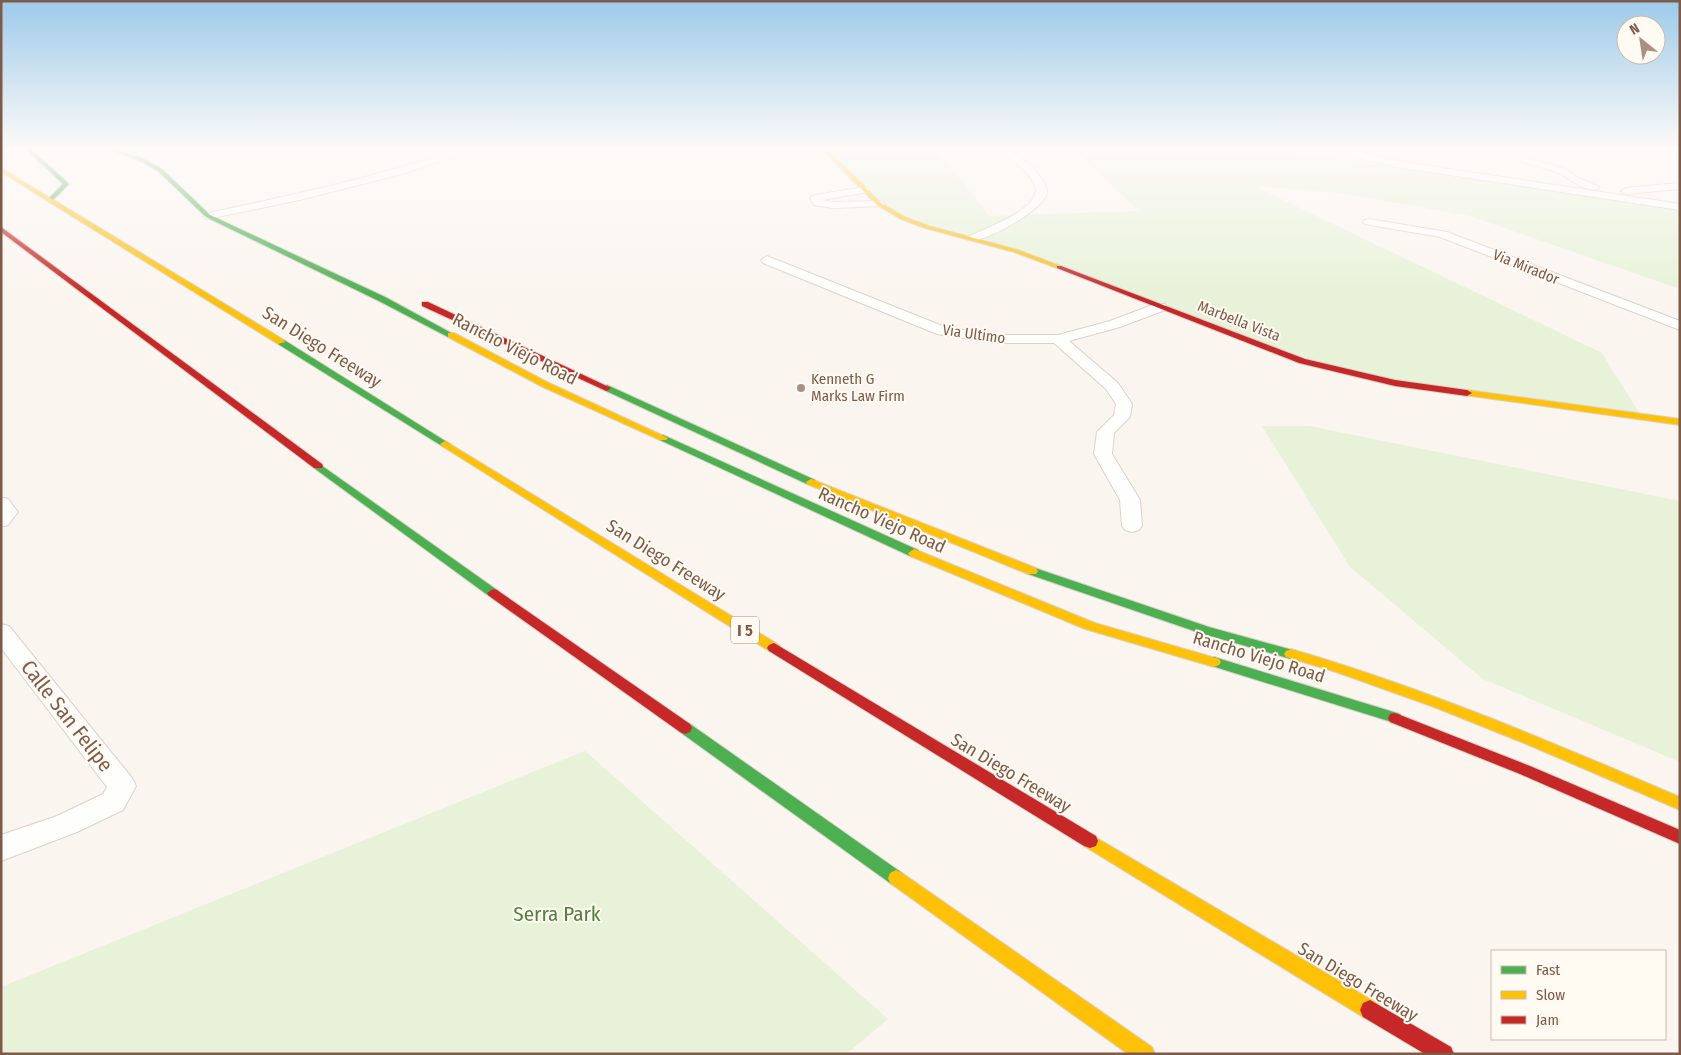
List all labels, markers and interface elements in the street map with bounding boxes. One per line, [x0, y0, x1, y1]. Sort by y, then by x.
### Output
north arrow [1616, 15, 1666, 65]
text: N [1627, 20, 1643, 39]
street label: Via Mirador [1490, 246, 1563, 289]
street label: Marbella Vista [1195, 297, 1283, 345]
street label: San Diego Freeway [258, 302, 386, 392]
street label: Rancho Viejo Road [449, 308, 581, 390]
street label: Via Ultimo [941, 321, 1007, 347]
place label: Kenneth G Marks Law Firm [811, 370, 905, 405]
marker: Kenneth G Marks Law Firm [795, 382, 807, 394]
street label: Rancho Viejo Road [815, 482, 949, 558]
street label: San Diego Freeway [602, 515, 730, 605]
road number: I 5 [731, 616, 759, 644]
street label: Rancho Viejo Road [1190, 626, 1328, 688]
street label: Calle San Felipe [15, 655, 119, 777]
street label: San Diego Freeway [947, 729, 1075, 817]
park label: Serra Park [513, 901, 601, 927]
street label: San Diego Freeway [1294, 938, 1422, 1026]
legend [1491, 950, 1666, 1040]
text: Fast [1536, 961, 1560, 979]
text: Slow [1536, 986, 1565, 1004]
text: Jam [1536, 1011, 1559, 1029]

